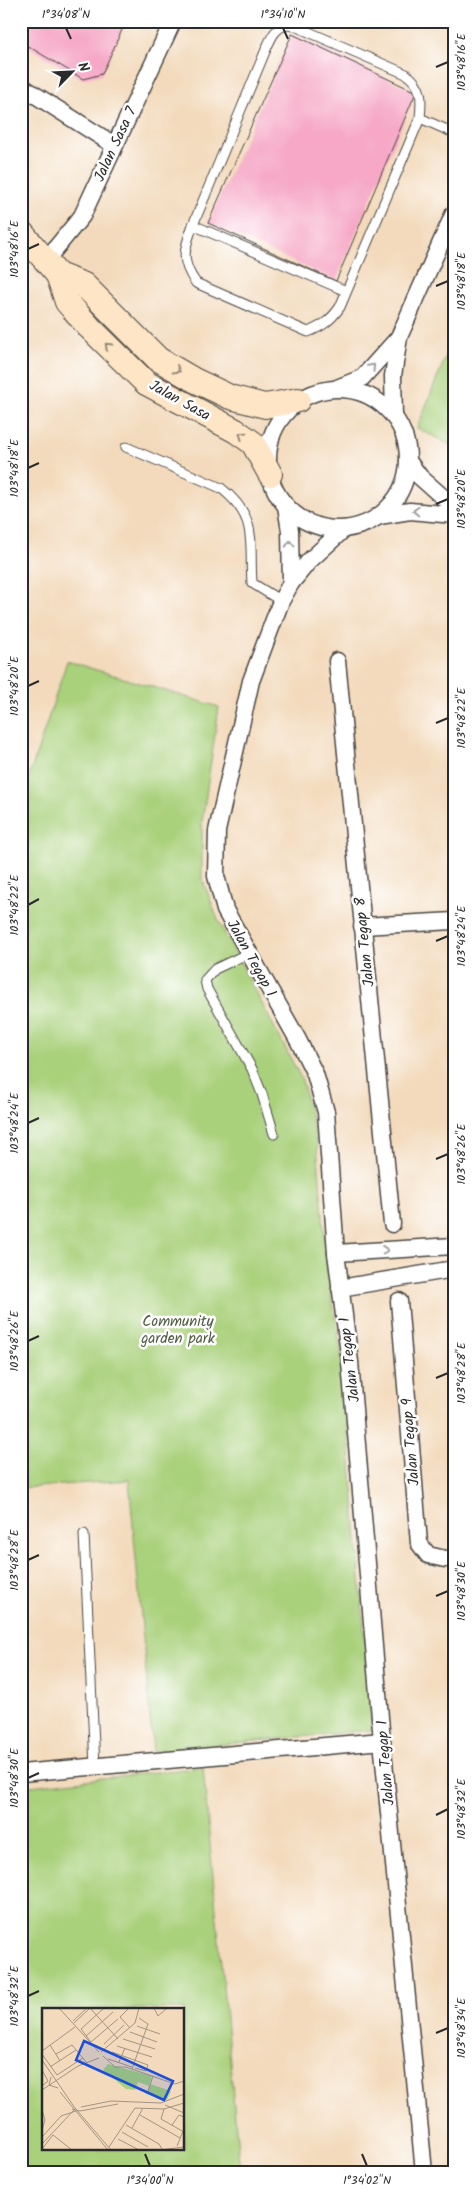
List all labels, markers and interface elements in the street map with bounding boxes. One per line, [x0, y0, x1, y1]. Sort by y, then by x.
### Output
text: 1°34'08"N [42, 5, 90, 24]
text: 1°34'10"N [261, 5, 305, 24]
text: 103°48'16"E [452, 32, 471, 91]
north arrow [48, 48, 98, 98]
text: N [71, 59, 95, 76]
street label: Jalan Sasa 7 [88, 102, 144, 186]
text: 103°48'16"E [5, 219, 24, 278]
text: 103°48'18"E [452, 251, 471, 310]
one-way arrow [105, 343, 114, 352]
one-way arrow [171, 363, 180, 373]
one-way arrow [366, 364, 375, 373]
street label: Jalan Sasa [144, 374, 215, 428]
one-way arrow [238, 432, 248, 441]
text: 103°48'18"E [5, 438, 24, 497]
text: 103°48'20"E [452, 468, 471, 529]
one-way arrow [412, 506, 420, 517]
one-way arrow [285, 540, 296, 548]
text: 103°48'20"E [5, 655, 24, 716]
text: 103°48'22"E [452, 686, 471, 749]
text: 103°48'22"E [5, 873, 24, 936]
street label: Jalan Tegap 8 [348, 895, 382, 988]
text: 103°48'24"E [452, 905, 471, 966]
street label: Jalan Tegap 1 [220, 915, 283, 1002]
text: 103°48'24"E [5, 1092, 24, 1153]
text: 103°48'26"E [452, 1123, 471, 1184]
one-way arrow [381, 1244, 389, 1255]
text: 103°48'26"E [5, 1310, 24, 1371]
park label: Community garden park [140, 1310, 216, 1351]
street label: Jalan Tegap 1 [333, 1316, 367, 1404]
text: 103°48'28"E [452, 1341, 471, 1404]
street label: Jalan Tegap 9 [395, 1396, 427, 1487]
text: 103°48'28"E [5, 1528, 24, 1591]
text: 103°48'30"E [452, 1560, 471, 1621]
street label: Jalan Tegap 1 [370, 1719, 402, 1807]
text: 103°48'30"E [5, 1747, 24, 1808]
text: 103°48'32"E [452, 1777, 471, 1840]
text: 103°48'32"E [5, 1964, 24, 2027]
text: 103°48'34"E [452, 1997, 471, 2058]
inset map [42, 2008, 185, 2150]
text: 1°34'00"N [126, 2171, 174, 2190]
text: 1°34'02"N [343, 2171, 391, 2190]

